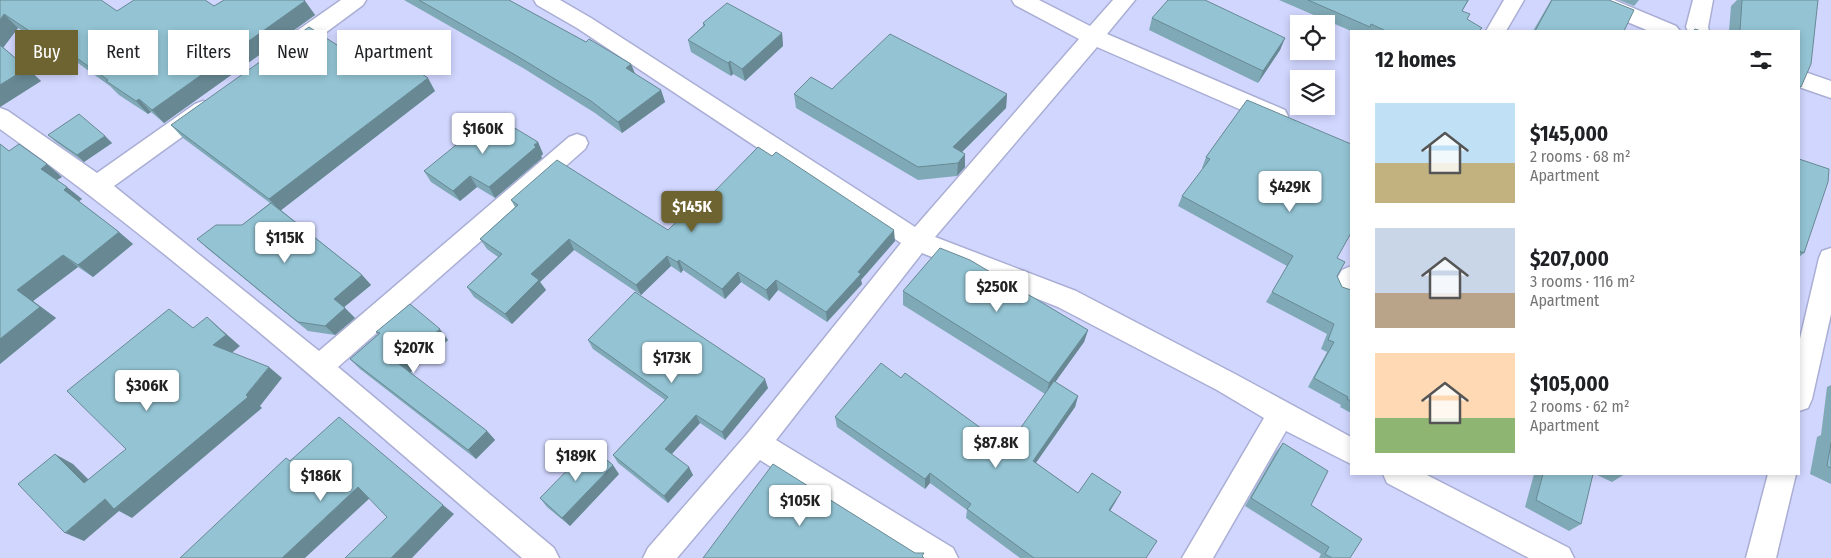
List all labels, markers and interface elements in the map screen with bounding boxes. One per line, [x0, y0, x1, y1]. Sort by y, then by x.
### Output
map controls [1290, 15, 1335, 115]
button: locate [1290, 15, 1335, 60]
chip: Buy [15, 30, 78, 75]
chip: Rent [88, 30, 158, 75]
chip: Filters [168, 30, 249, 75]
chip: New [259, 30, 327, 75]
chip: Apartment [337, 30, 451, 75]
icon: filters [1747, 46, 1775, 74]
text: 12 homes [1375, 47, 1456, 73]
button: layers [1290, 70, 1335, 115]
pin: $160K [448, 112, 518, 155]
text: $160K [463, 119, 503, 138]
text: $145,000 [1530, 121, 1608, 147]
icon: home [1415, 123, 1475, 183]
text: 2 rooms · 68 m² [1530, 147, 1631, 166]
text: Apartment [1530, 166, 1599, 185]
pin: $429K [1255, 170, 1325, 213]
text: $429K [1270, 177, 1310, 196]
pin: $145K [657, 190, 727, 233]
text: $145K [672, 197, 712, 216]
pin: $115K [250, 222, 320, 264]
text: $115K [266, 228, 304, 247]
text: $207,000 [1530, 246, 1609, 272]
icon: home [1415, 248, 1475, 308]
pin: $250K [962, 270, 1032, 313]
text: 3 rooms · 116 m² [1530, 272, 1635, 291]
text: $250K [976, 277, 1018, 296]
text: Apartment [1530, 291, 1599, 310]
pin: $207K [379, 332, 449, 374]
text: $207K [394, 338, 434, 357]
pin: $173K [637, 342, 707, 384]
text: $173K [653, 348, 691, 367]
pin: $306K [112, 370, 182, 412]
text: $105,000 [1530, 371, 1609, 397]
icon: home [1415, 373, 1475, 433]
text: $306K [126, 376, 168, 395]
text: 2 rooms · 62 m² [1530, 397, 1629, 416]
text: Apartment [1530, 416, 1599, 435]
pin: $87.8K [955, 426, 1037, 469]
text: $87.8K [974, 433, 1018, 452]
pin: $189K [541, 440, 611, 482]
text: $189K [556, 446, 596, 465]
pin: $186K [286, 460, 356, 502]
text: $186K [301, 466, 341, 485]
pin: $105K [765, 484, 835, 527]
text: $105K [780, 491, 820, 510]

